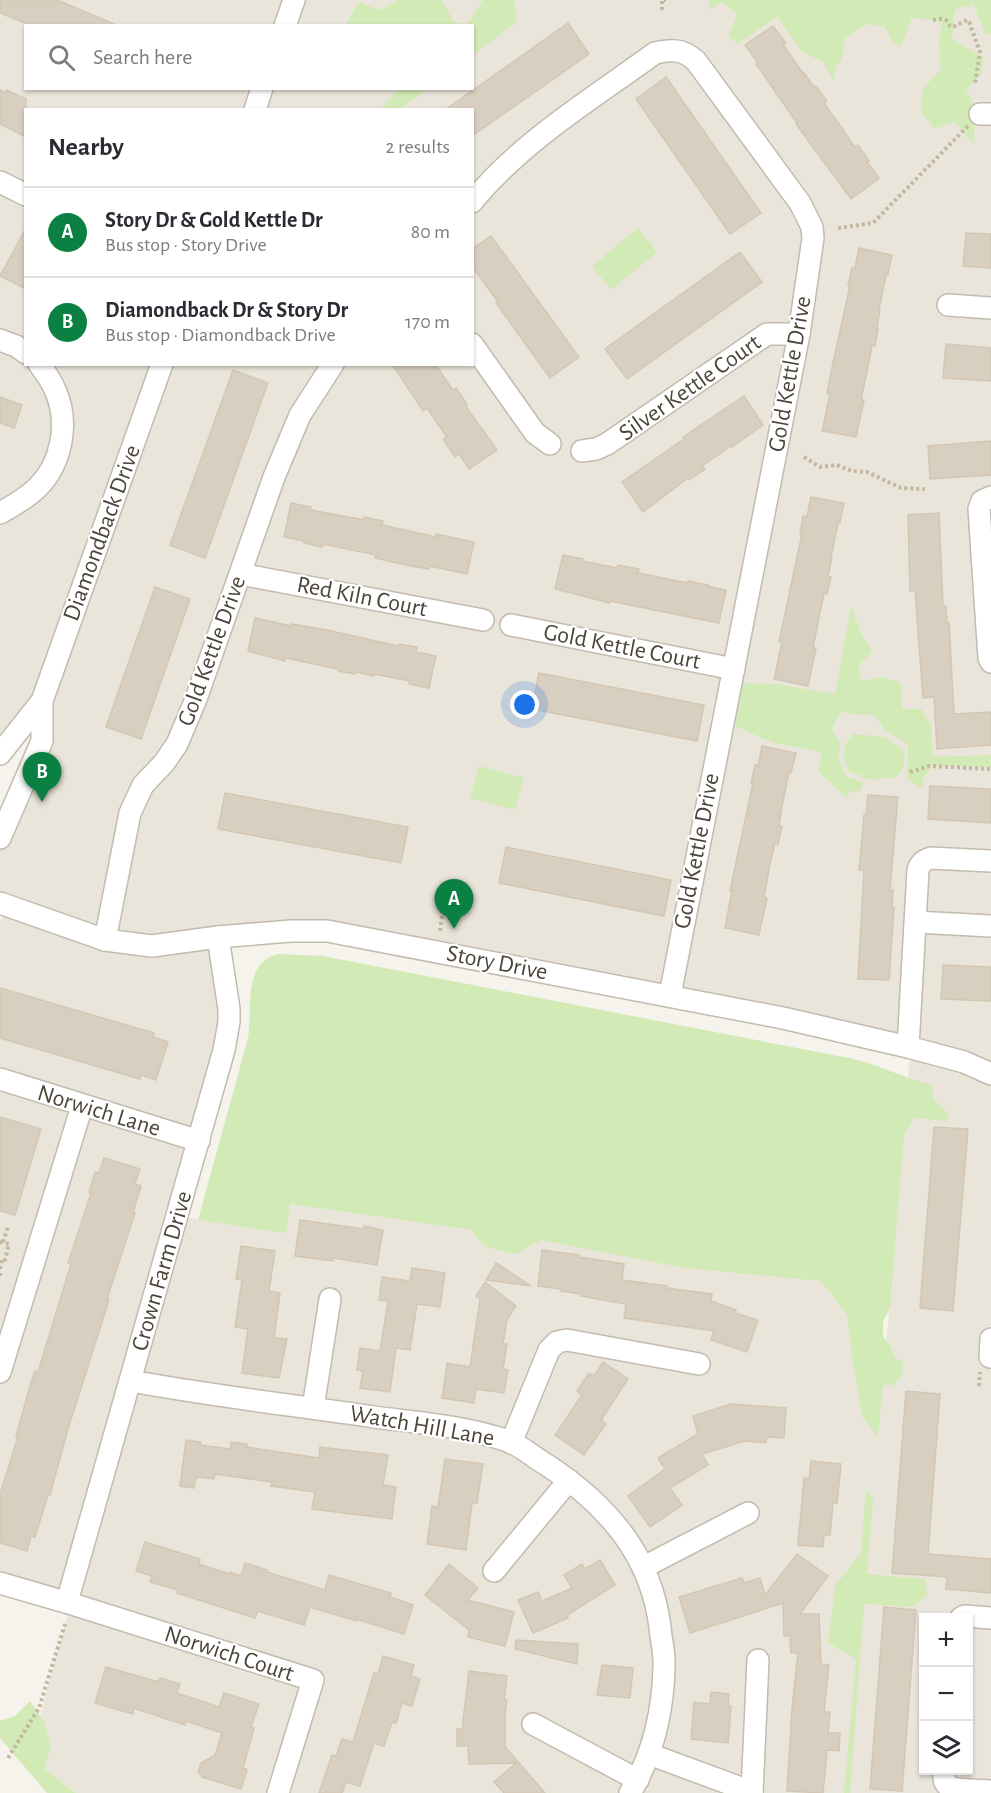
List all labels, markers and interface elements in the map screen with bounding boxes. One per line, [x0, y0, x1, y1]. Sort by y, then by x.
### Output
search box [24, 24, 474, 90]
icon: search [45, 41, 78, 74]
text: Search here [93, 46, 192, 68]
text: Nearby [48, 134, 124, 160]
text: 2 results [386, 137, 450, 157]
text: Story Dr & Gold Kettle Dr [105, 209, 323, 231]
text: A [62, 222, 74, 242]
text: 80 m [411, 222, 450, 242]
text: Bus stop · Story Drive [105, 235, 267, 255]
street label: Gold Kettle Drive [764, 294, 816, 454]
text: Diamondback Dr & Story Dr [105, 299, 348, 321]
text: B [62, 312, 73, 332]
text: 170 m [405, 312, 450, 332]
text: Bus stop · Diamondback Drive [105, 325, 336, 345]
street label: Silver Kettle Court [615, 330, 765, 446]
street label: Diamondback Drive [59, 442, 145, 624]
street label: Gold Kettle Drive [174, 573, 250, 729]
street label: Red Kiln Court [295, 573, 430, 621]
street label: Gold Kettle Court [542, 620, 703, 674]
your location [510, 690, 539, 719]
pin: B [22, 752, 62, 802]
street label: Gold Kettle Drive [670, 771, 724, 931]
pin: A [434, 880, 474, 929]
street label: Story Drive [444, 941, 550, 985]
street label: Norwich Lane [35, 1081, 163, 1141]
street label: Crown Farm Drive [128, 1188, 196, 1354]
street label: Watch Hill Lane [348, 1401, 496, 1451]
map controls [919, 1613, 973, 1775]
button: + [919, 1613, 973, 1667]
street label: Norwich Court [161, 1622, 297, 1686]
button: − [919, 1667, 973, 1721]
button: layers [919, 1721, 973, 1775]

